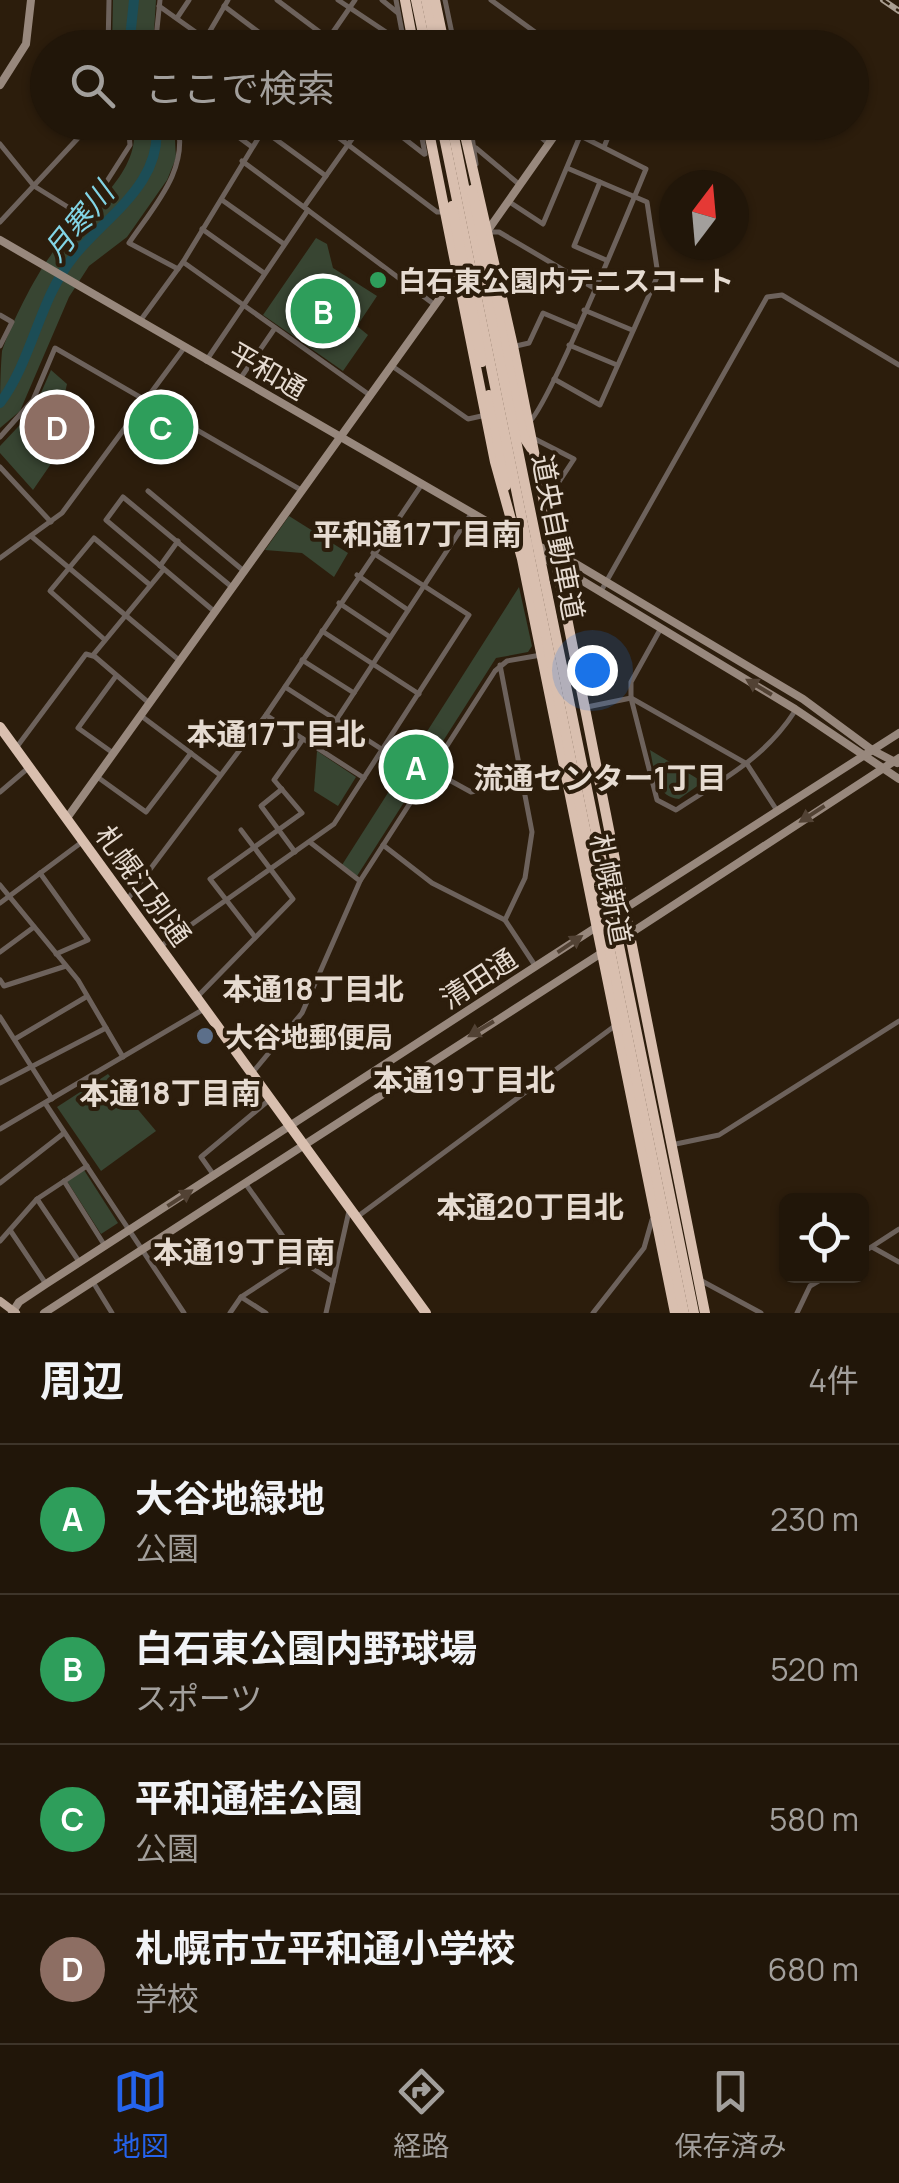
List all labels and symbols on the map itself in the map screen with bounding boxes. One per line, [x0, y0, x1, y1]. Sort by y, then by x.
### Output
north arrow [659, 170, 749, 260]
water label: 月寒川 [34, 171, 124, 269]
place label: 白石東公園内テニスコート [398, 261, 734, 299]
marker: 白石東公園内テニスコート [367, 269, 389, 291]
pin: B [290, 274, 356, 348]
street label: 平和通 [222, 333, 314, 407]
pin: D [24, 390, 90, 464]
pin: C [128, 390, 194, 464]
street label: 道央自動車道 [524, 451, 594, 623]
district label: 平和通17丁目南 [312, 513, 522, 554]
your location [567, 645, 618, 696]
one-way arrow [745, 679, 773, 696]
district label: 本通17丁目北 [186, 713, 366, 754]
pin: A [384, 730, 448, 804]
district label: 流通センター1丁目 [473, 757, 727, 798]
one-way arrow [799, 805, 826, 823]
street label: 札幌江別通 [87, 817, 201, 953]
street label: 札幌新道 [583, 830, 641, 948]
one-way arrow [556, 935, 583, 954]
street label: 清田通 [432, 939, 524, 1017]
district label: 本通18丁目北 [222, 968, 404, 1009]
place label: 大谷地郵便局 [225, 1017, 393, 1055]
one-way arrow [467, 1020, 495, 1037]
marker: 大谷地郵便局 [194, 1025, 216, 1047]
district label: 本通19丁目北 [373, 1059, 555, 1100]
district label: 本通18丁目南 [79, 1072, 261, 1113]
district label: 本通20丁目北 [436, 1186, 624, 1227]
one-way arrow [166, 1189, 194, 1207]
district label: 本通19丁目南 [153, 1231, 335, 1272]

